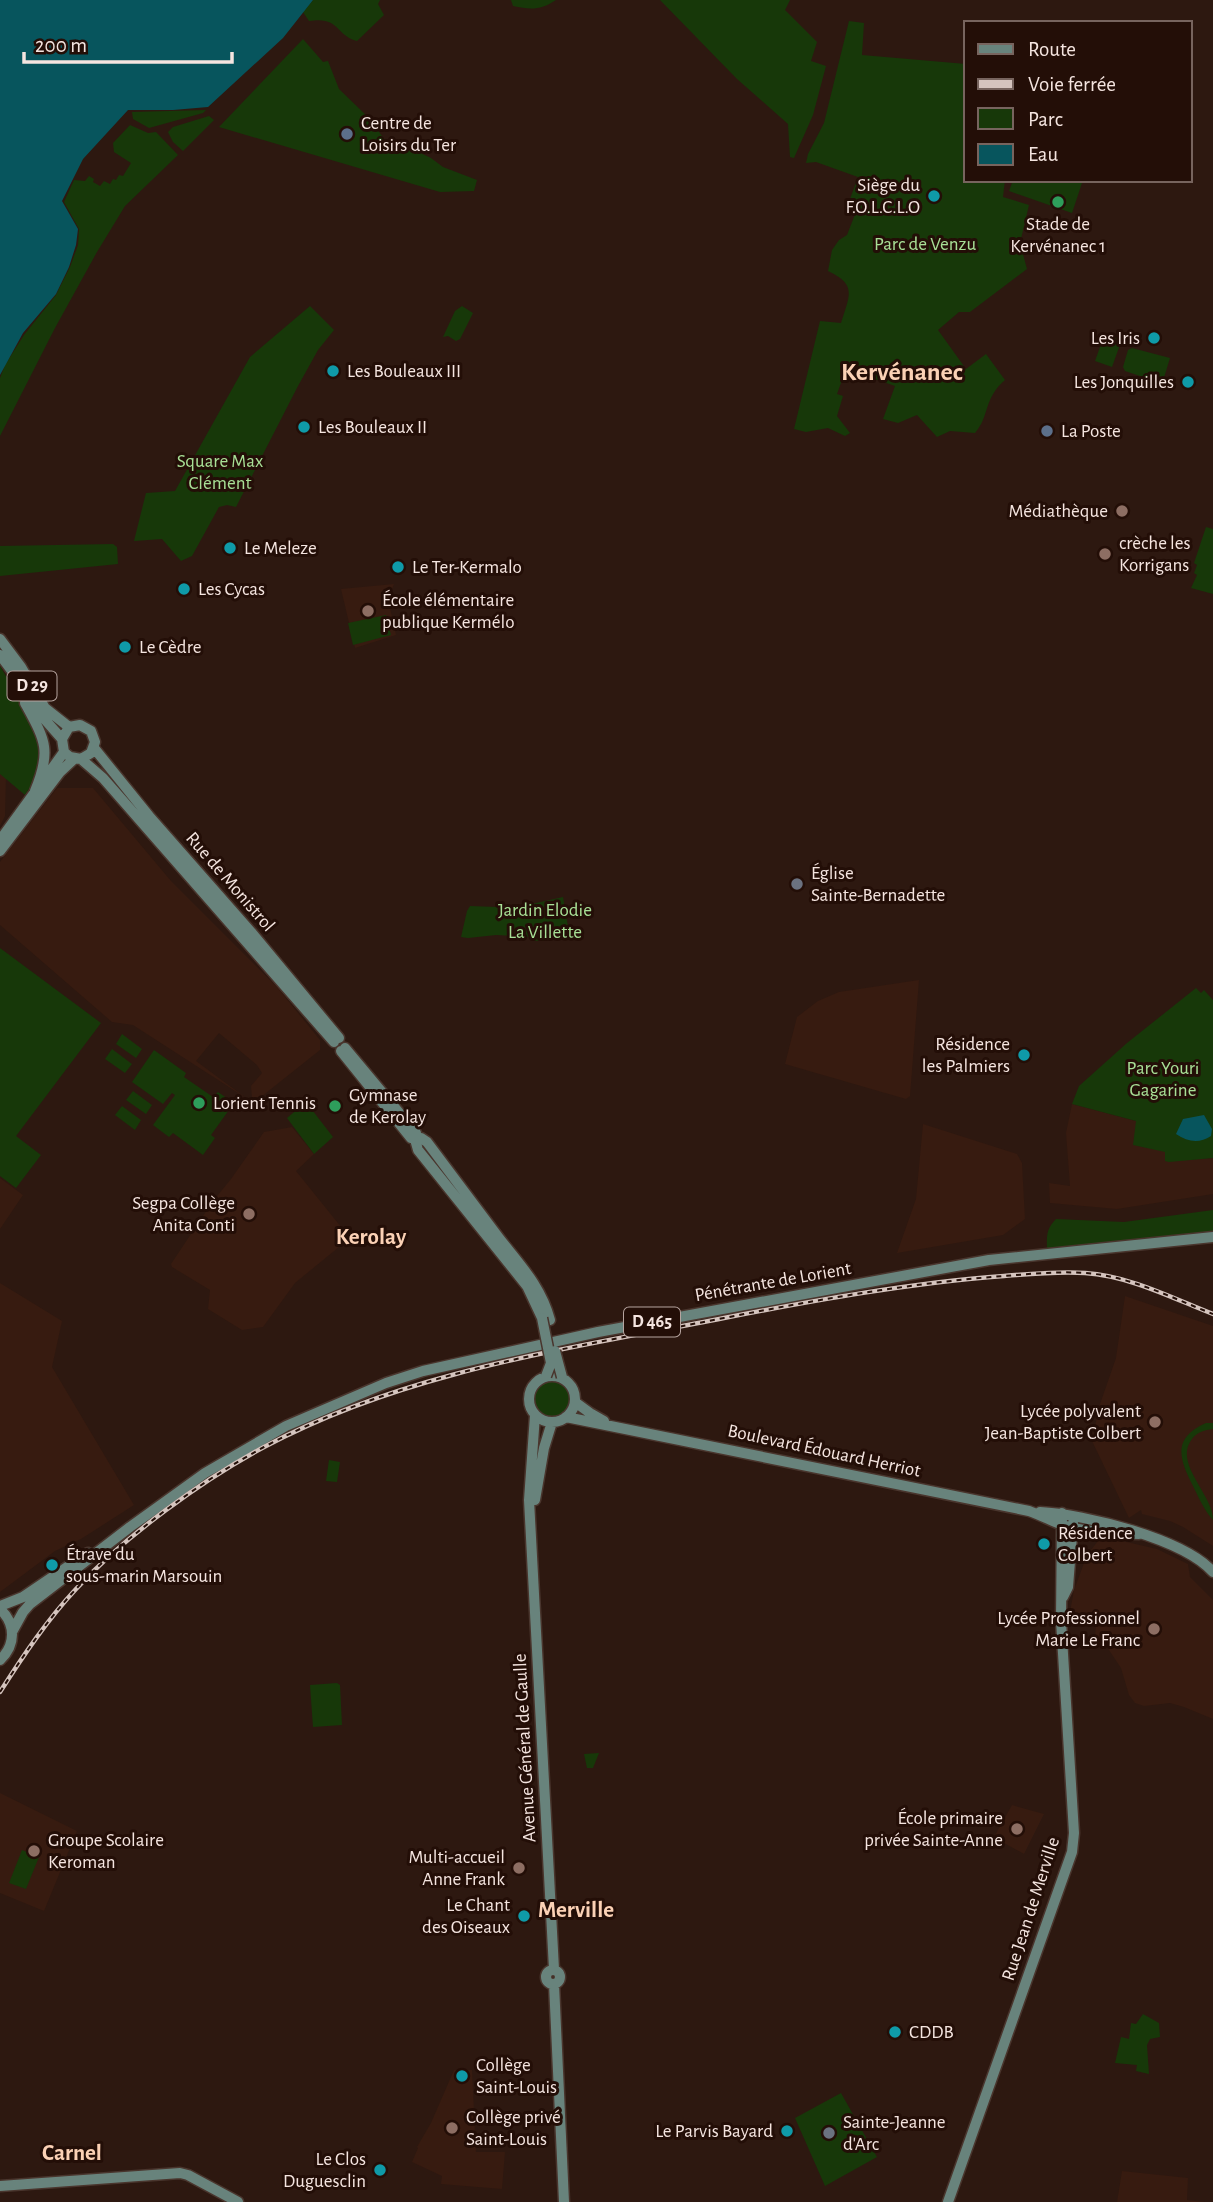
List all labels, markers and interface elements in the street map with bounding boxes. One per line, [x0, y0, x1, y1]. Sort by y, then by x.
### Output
scale bar [24, 21, 233, 65]
legend [964, 21, 1192, 182]
text: 200 m [35, 35, 87, 56]
text: Route [1028, 39, 1076, 60]
text: Voie ferrée [1028, 74, 1116, 95]
text: Parc [1028, 109, 1063, 130]
place label: Centre de Loisirs du Ter [361, 114, 456, 155]
marker: Centre de Loisirs du Ter [339, 126, 355, 142]
text: Eau [1028, 144, 1058, 165]
place label: Siège du F.O.L.C.L.O [845, 176, 920, 217]
marker: Siège du F.O.L.C.L.O [926, 188, 942, 204]
marker: Stade de Kervénanec 1 [1050, 194, 1066, 210]
place label: Stade de Kervénanec 1 [1010, 215, 1106, 256]
park label: Parc de Venzu [874, 235, 976, 254]
place label: Les Iris [1091, 329, 1140, 348]
marker: Les Iris [1146, 330, 1162, 346]
district label: Kervénanec [841, 359, 963, 385]
place label: Les Bouleaux III [347, 362, 461, 381]
marker: Les Bouleaux III [325, 363, 341, 379]
place label: Les Jonquilles [1074, 373, 1174, 392]
marker: Les Jonquilles [1180, 374, 1196, 390]
place label: Les Bouleaux II [318, 418, 427, 437]
marker: Les Bouleaux II [296, 419, 312, 435]
place label: La Poste [1061, 422, 1121, 441]
marker: La Poste [1039, 423, 1055, 439]
park label: Square Max Clément [177, 452, 263, 493]
place label: Médiathèque [1009, 502, 1108, 521]
marker: Médiathèque [1114, 503, 1130, 519]
place label: crèche les Korrigans [1119, 534, 1191, 575]
place label: Le Meleze [244, 539, 317, 558]
marker: Le Meleze [222, 540, 238, 556]
marker: crèche les Korrigans [1097, 546, 1113, 562]
place label: Le Ter-Kermalo [412, 558, 522, 577]
marker: Le Ter-Kermalo [390, 559, 406, 575]
place label: Les Cycas [198, 580, 265, 599]
marker: Les Cycas [176, 581, 192, 597]
place label: École élémentaire publique Kermélo [382, 589, 515, 632]
marker: École élémentaire publique Kermélo [360, 603, 376, 619]
place label: Le Cèdre [139, 638, 202, 657]
marker: Le Cèdre [117, 639, 133, 655]
road number: D 29 [7, 672, 56, 700]
street label: Rue de Monistrol [182, 829, 278, 935]
place label: Église Sainte-Bernadette [811, 862, 945, 905]
marker: Église Sainte-Bernadette [789, 876, 805, 892]
park label: Jardin Elodie La Villette [498, 901, 592, 942]
place label: Résidence les Palmiers [922, 1035, 1010, 1076]
marker: Résidence les Palmiers [1016, 1047, 1032, 1063]
park label: Parc Youri Gagarine [1127, 1059, 1199, 1100]
place label: Gymnase de Kerolay [349, 1086, 426, 1127]
place label: Lorient Tennis [213, 1094, 316, 1113]
marker: Lorient Tennis [191, 1095, 207, 1111]
marker: Gymnase de Kerolay [327, 1098, 343, 1114]
place label: Segpa Collège Anita Conti [132, 1194, 235, 1235]
marker: Segpa Collège Anita Conti [241, 1206, 257, 1222]
district label: Kerolay [336, 1226, 407, 1249]
street label: Pénétrante de Lorient [693, 1259, 853, 1305]
road number: D 465 [624, 1308, 680, 1336]
place label: Lycée polyvalent Jean-Baptiste Colbert [985, 1402, 1141, 1443]
marker: Lycée polyvalent Jean-Baptiste Colbert [1147, 1414, 1163, 1430]
street label: Boulevard Édouard Herriot [726, 1419, 923, 1481]
place label: Résidence Colbert [1058, 1524, 1133, 1565]
marker: Résidence Colbert [1036, 1536, 1052, 1552]
place label: Étrave du sous-marin Marsouin [66, 1543, 222, 1586]
marker: Étrave du sous-marin Marsouin [44, 1557, 60, 1573]
place label: Lycée Professionnel Marie Le Franc [997, 1609, 1140, 1650]
marker: Lycée Professionnel Marie Le Franc [1146, 1621, 1162, 1637]
street label: Avenue Général de Gaulle [511, 1653, 539, 1843]
place label: École primaire privée Sainte-Anne [864, 1807, 1003, 1850]
marker: École primaire privée Sainte-Anne [1009, 1821, 1025, 1837]
place label: Groupe Scolaire Keroman [48, 1831, 164, 1872]
street label: Rue Jean de Merville [999, 1835, 1063, 1983]
marker: Groupe Scolaire Keroman [26, 1843, 42, 1859]
place label: Multi-accueil Anne Frank [408, 1848, 505, 1889]
marker: Multi-accueil Anne Frank [511, 1860, 527, 1876]
place label: Le Chant des Oiseaux [422, 1896, 510, 1937]
district label: Merville [538, 1899, 614, 1922]
marker: Le Chant des Oiseaux [516, 1908, 532, 1924]
place label: CDDB [909, 2023, 954, 2042]
marker: CDDB [887, 2024, 903, 2040]
place label: Collège Saint-Louis [476, 2056, 557, 2097]
marker: Collège Saint-Louis [454, 2068, 470, 2084]
place label: Collège privé Saint-Louis [466, 2108, 561, 2149]
place label: Sainte-Jeanne d'Arc [843, 2113, 946, 2154]
marker: Collège privé Saint-Louis [444, 2120, 460, 2136]
place label: Le Parvis Bayard [655, 2122, 773, 2141]
marker: Le Parvis Bayard [779, 2123, 795, 2139]
marker: Sainte-Jeanne d'Arc [821, 2125, 837, 2141]
district label: Carnel [42, 2142, 102, 2165]
place label: Le Clos Duguesclin [283, 2150, 366, 2191]
marker: Le Clos Duguesclin [372, 2162, 388, 2178]

